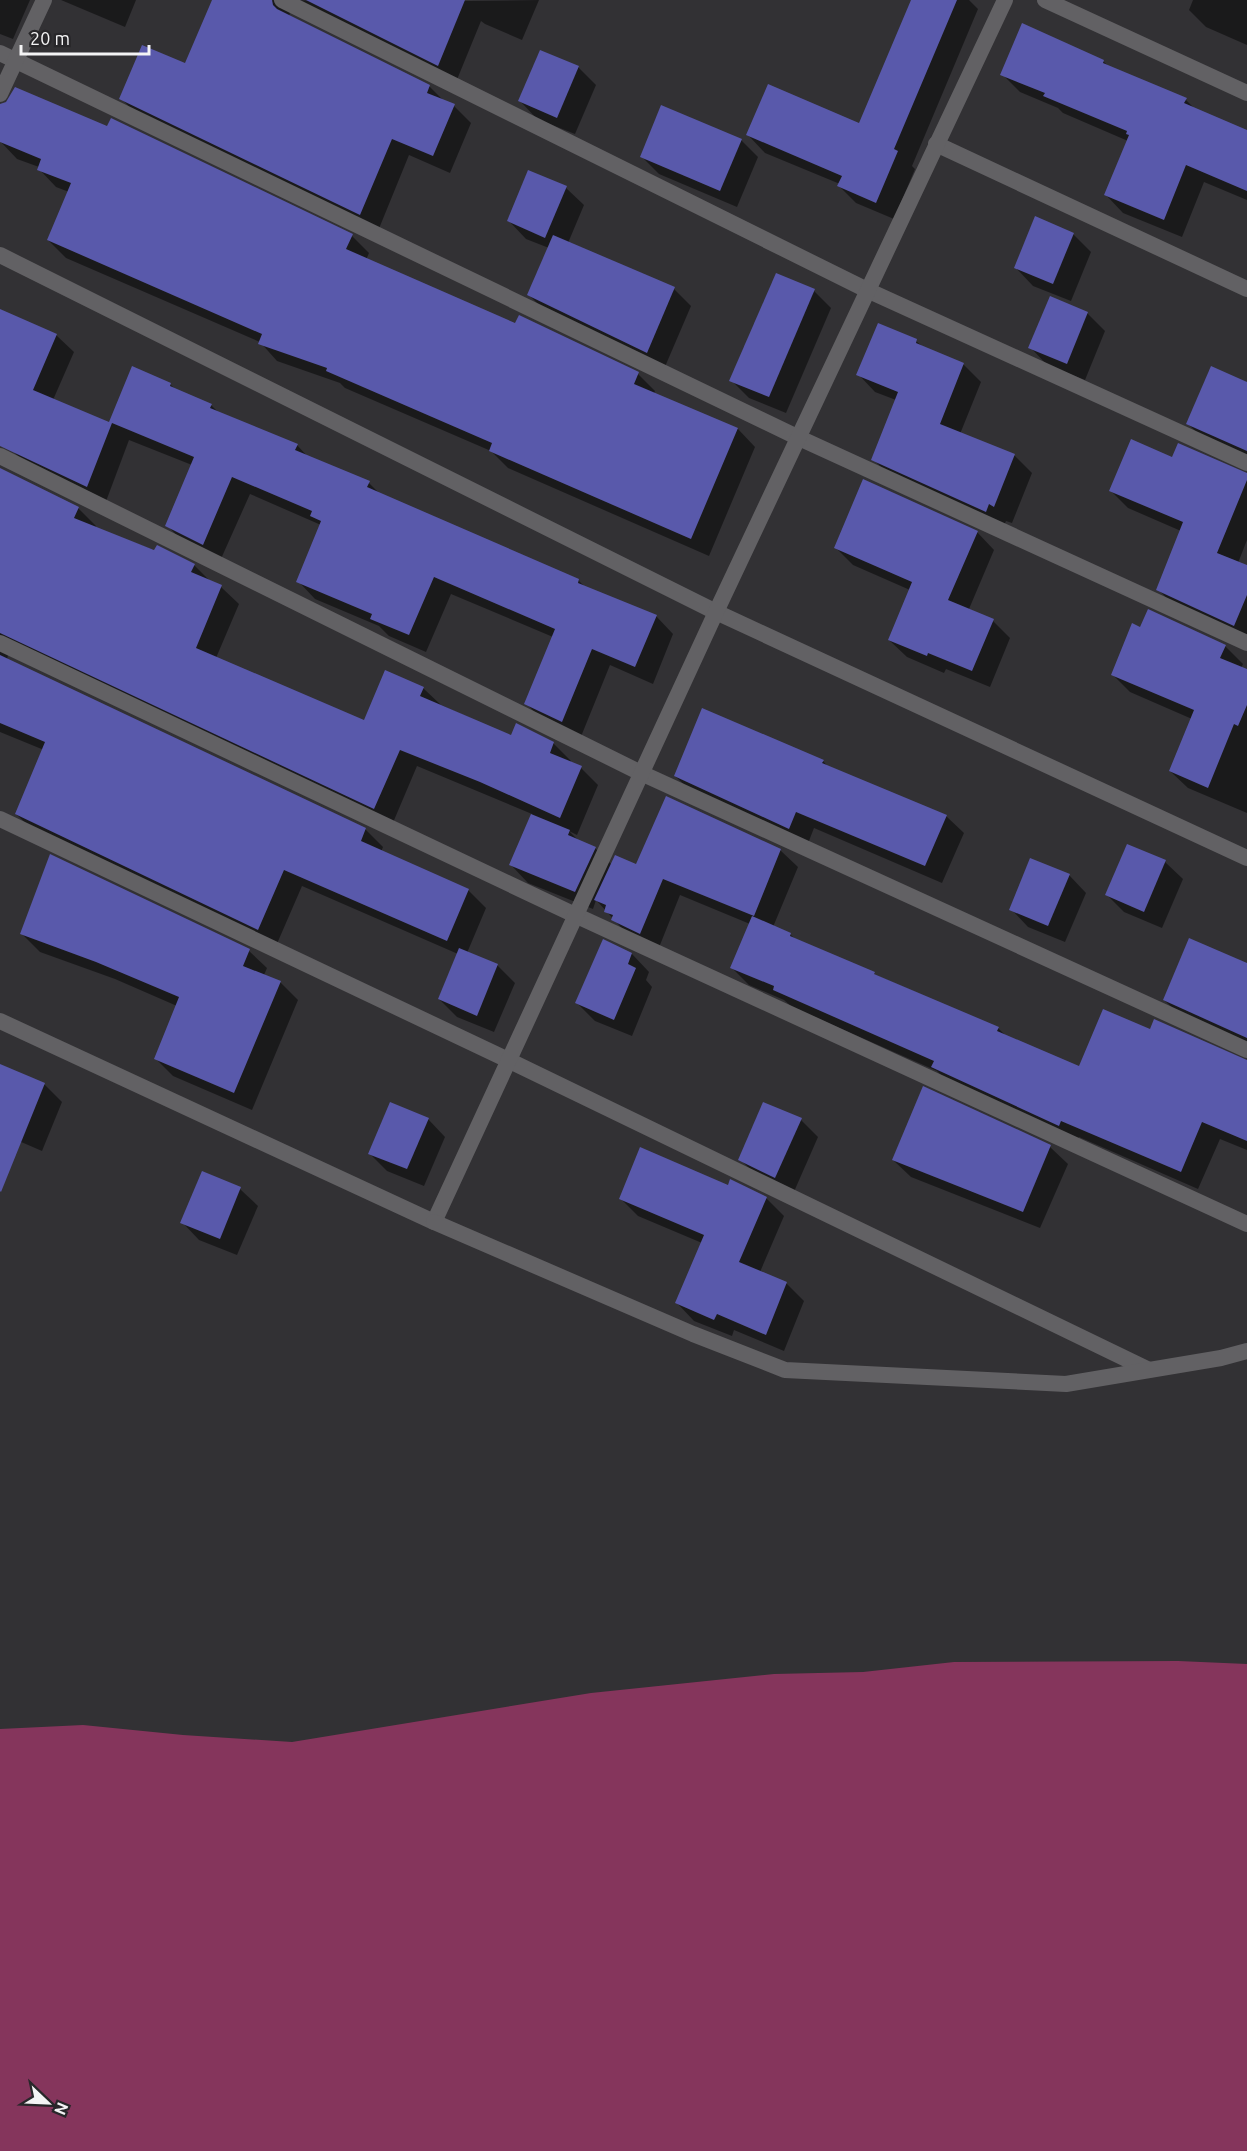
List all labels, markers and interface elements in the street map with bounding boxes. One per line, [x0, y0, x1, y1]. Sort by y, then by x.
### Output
scale bar [21, 18, 148, 56]
text: 20 m [30, 28, 70, 48]
north arrow [18, 2073, 78, 2133]
text: N [51, 2100, 72, 2118]

